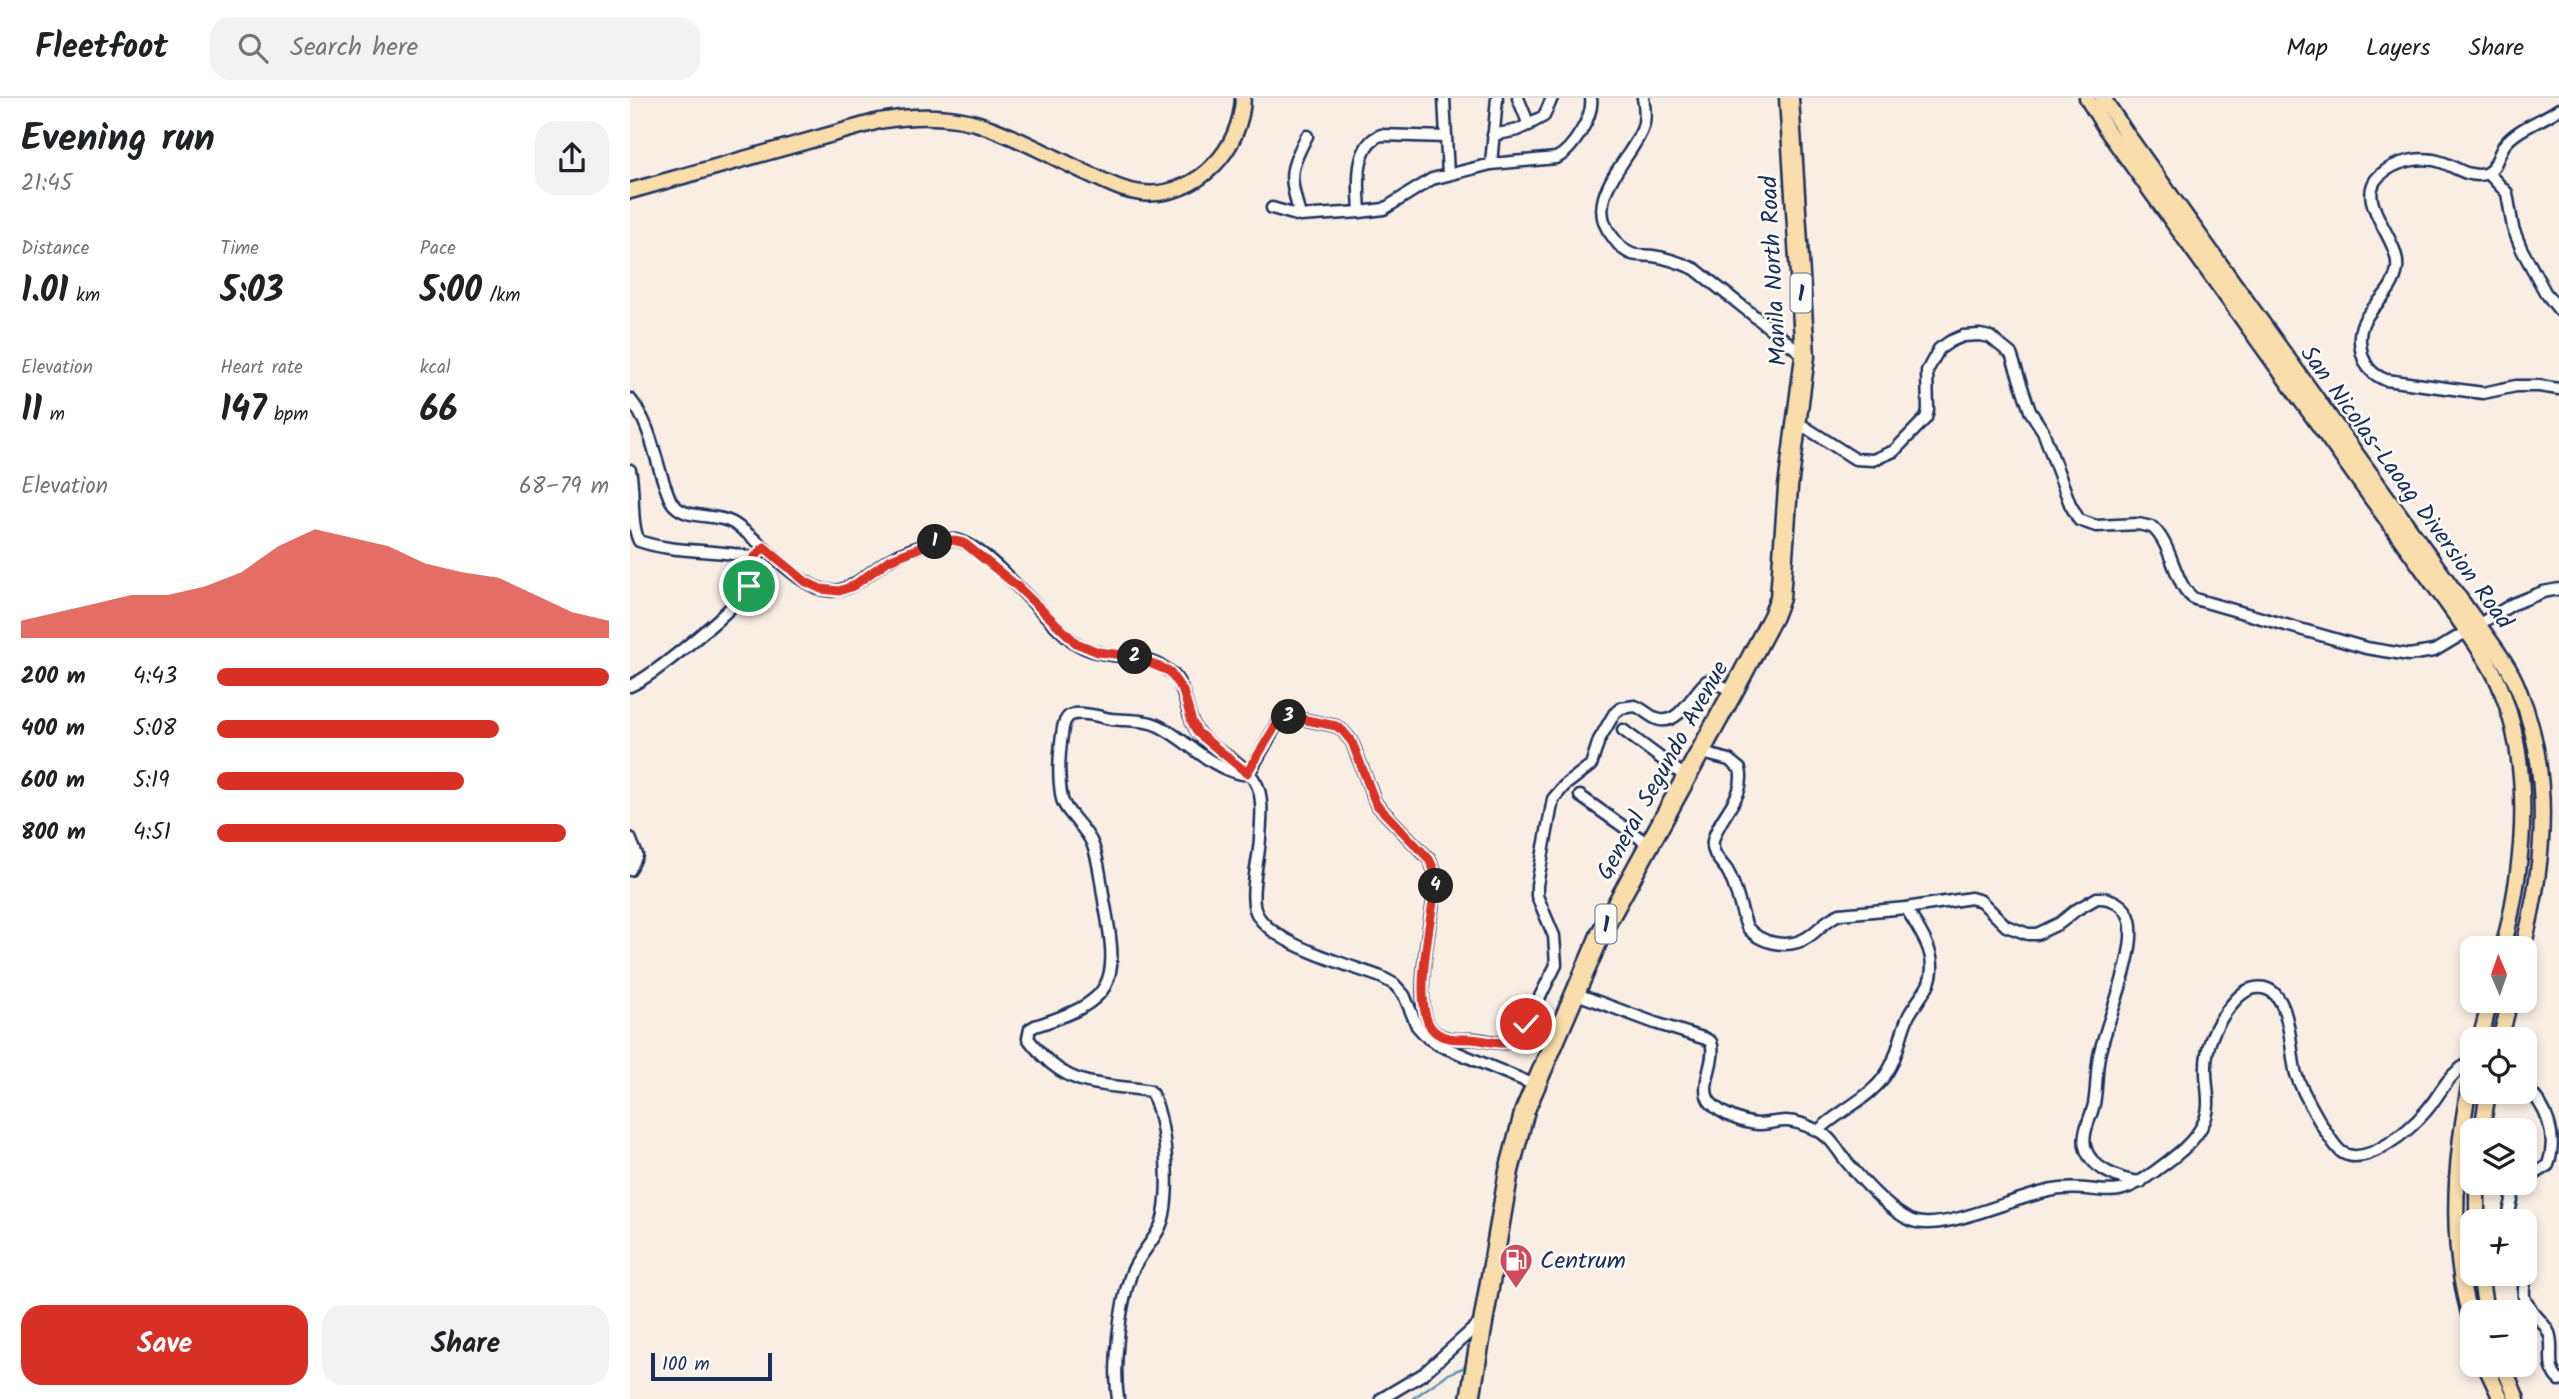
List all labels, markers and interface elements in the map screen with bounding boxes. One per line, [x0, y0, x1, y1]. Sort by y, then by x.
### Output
search box [210, 17, 700, 80]
text: Fleetfoot [35, 22, 168, 75]
text: Search here [290, 27, 418, 69]
icon: search [234, 29, 272, 67]
text: Map [2286, 29, 2328, 68]
text: Layers [2366, 29, 2430, 68]
text: Share [2468, 29, 2524, 68]
text: Evening run [21, 110, 215, 170]
button: share [535, 121, 609, 195]
text: 21:45 [21, 166, 72, 202]
street label: Manila North Road [1750, 174, 1799, 367]
text: Distance [21, 234, 89, 264]
text: Time [220, 234, 259, 264]
text: Pace [420, 234, 456, 264]
text: 1.01 [21, 264, 68, 320]
text: 5:03 [220, 264, 284, 320]
text: 5:00 [420, 264, 482, 320]
road number: 1 [1790, 274, 1812, 312]
text: km [68, 281, 100, 311]
text: /km [482, 281, 520, 311]
street label: San Nicolas-Laoag Diversion Road [2289, 338, 2523, 639]
text: Elevation [21, 353, 93, 383]
text: Heart rate [220, 353, 303, 383]
text: kcal [420, 353, 451, 383]
text: 11 [21, 383, 42, 439]
text: 147 [220, 383, 267, 439]
text: 66 [420, 383, 458, 439]
text: m [42, 400, 65, 430]
text: bpm [267, 400, 308, 430]
text: Elevation [21, 469, 108, 505]
text: 68–79 m [519, 469, 609, 505]
pin: 1 [918, 524, 952, 560]
text: 1 [932, 526, 937, 556]
pin [719, 556, 779, 616]
icon: arrive [730, 567, 768, 605]
pin: 2 [1118, 640, 1152, 674]
text: 2 [1129, 641, 1140, 671]
street label: General Segundo Avenue [1587, 653, 1740, 888]
text: 200 m [21, 659, 86, 695]
text: 4:43 [133, 659, 177, 695]
pin: 3 [1272, 700, 1306, 734]
text: 3 [1283, 701, 1294, 731]
text: 400 m [21, 711, 85, 747]
text: 5:08 [133, 711, 176, 747]
text: 600 m [21, 763, 85, 799]
text: 5:19 [133, 763, 169, 799]
text: 800 m [21, 815, 86, 851]
text: 4:51 [133, 815, 171, 851]
pin: 4 [1418, 868, 1454, 904]
text: 4 [1430, 870, 1441, 900]
road number: 1 [1595, 904, 1616, 944]
north arrow [2460, 936, 2538, 1013]
map controls [2460, 936, 2537, 1377]
pin [1496, 994, 1556, 1054]
icon: check [1507, 1005, 1545, 1043]
button: locate [2460, 1027, 2537, 1104]
button: layers [2460, 1118, 2537, 1195]
button: + [2460, 1209, 2537, 1286]
fuel station icon: Centrum [1497, 1241, 1535, 1290]
place label: Centrum [1540, 1242, 1626, 1281]
button: − [2460, 1300, 2537, 1377]
button: Save [21, 1305, 308, 1385]
button: Share [322, 1305, 609, 1385]
scale bar [651, 1350, 772, 1382]
text: 100 m [662, 1350, 710, 1380]

